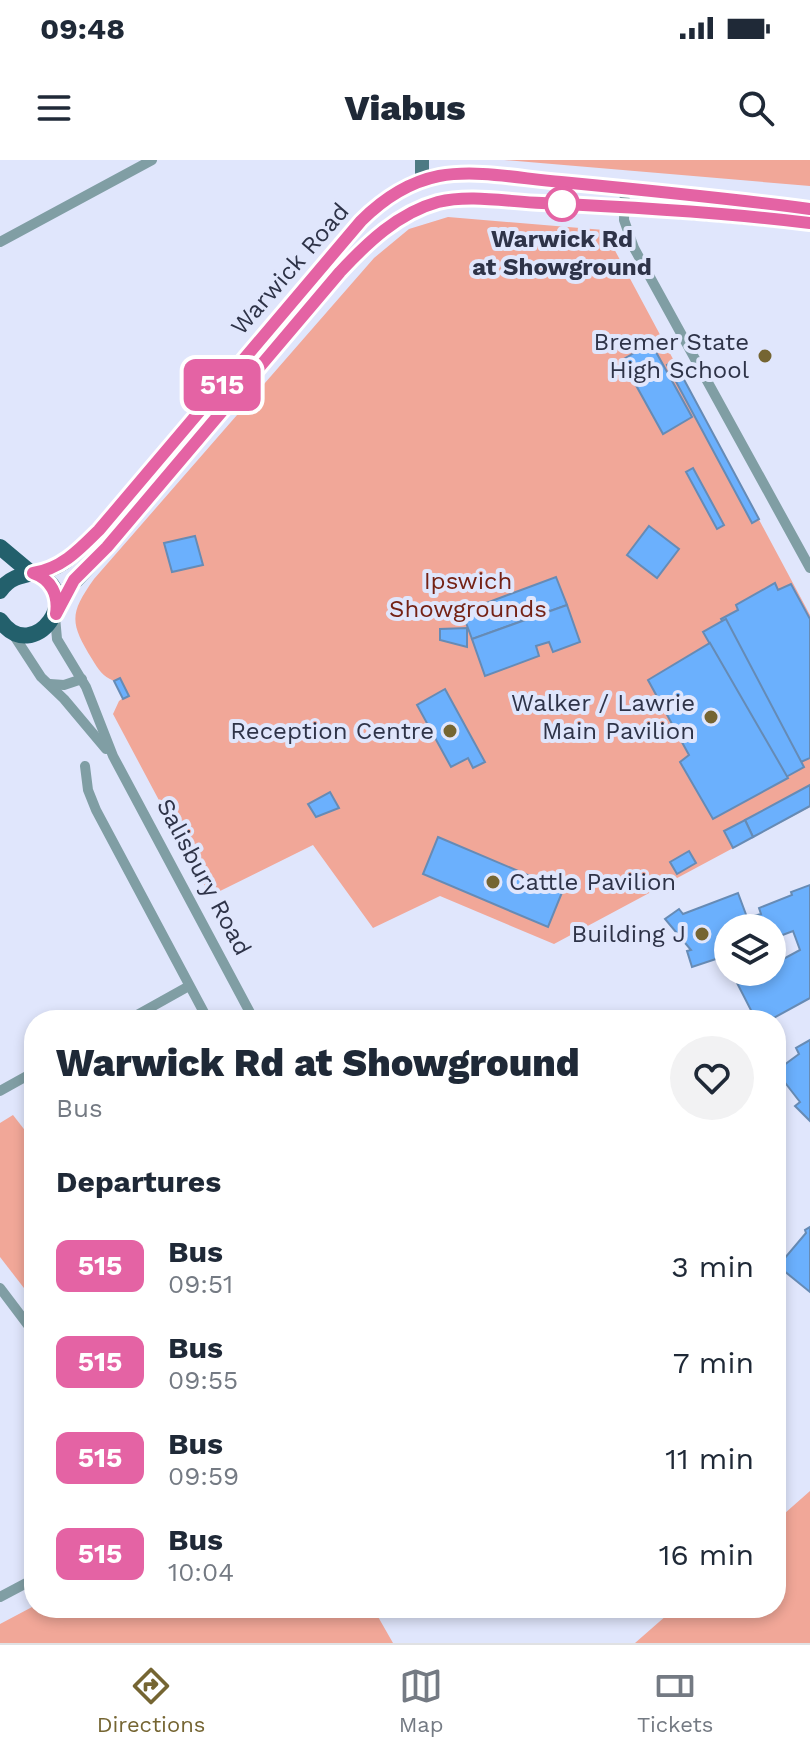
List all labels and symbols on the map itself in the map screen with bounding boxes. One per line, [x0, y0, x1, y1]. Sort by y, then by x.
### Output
marker: Warwick Rd at Showground [545, 187, 579, 221]
street label: Warwick Road [225, 197, 355, 341]
place label: Warwick Rd at Showground [472, 225, 652, 281]
place label: Bremer State High School [593, 328, 750, 384]
marker: Bremer State High School [756, 347, 774, 365]
line badge: 515 [176, 359, 268, 411]
park label: Ipswich Showgrounds [389, 567, 547, 623]
place label: Walker / Lawrie Main Pavilion [511, 689, 695, 745]
marker: Walker / Lawrie Main Pavilion [702, 708, 720, 726]
place label: Reception Centre [230, 717, 434, 745]
marker: Reception Centre [441, 722, 459, 740]
street label: Salisbury Road [151, 794, 257, 960]
place label: Cattle Pavilion [509, 868, 676, 896]
marker: Cattle Pavilion [484, 873, 502, 891]
place label: Building J [572, 920, 686, 948]
marker: Building J [693, 925, 711, 943]

